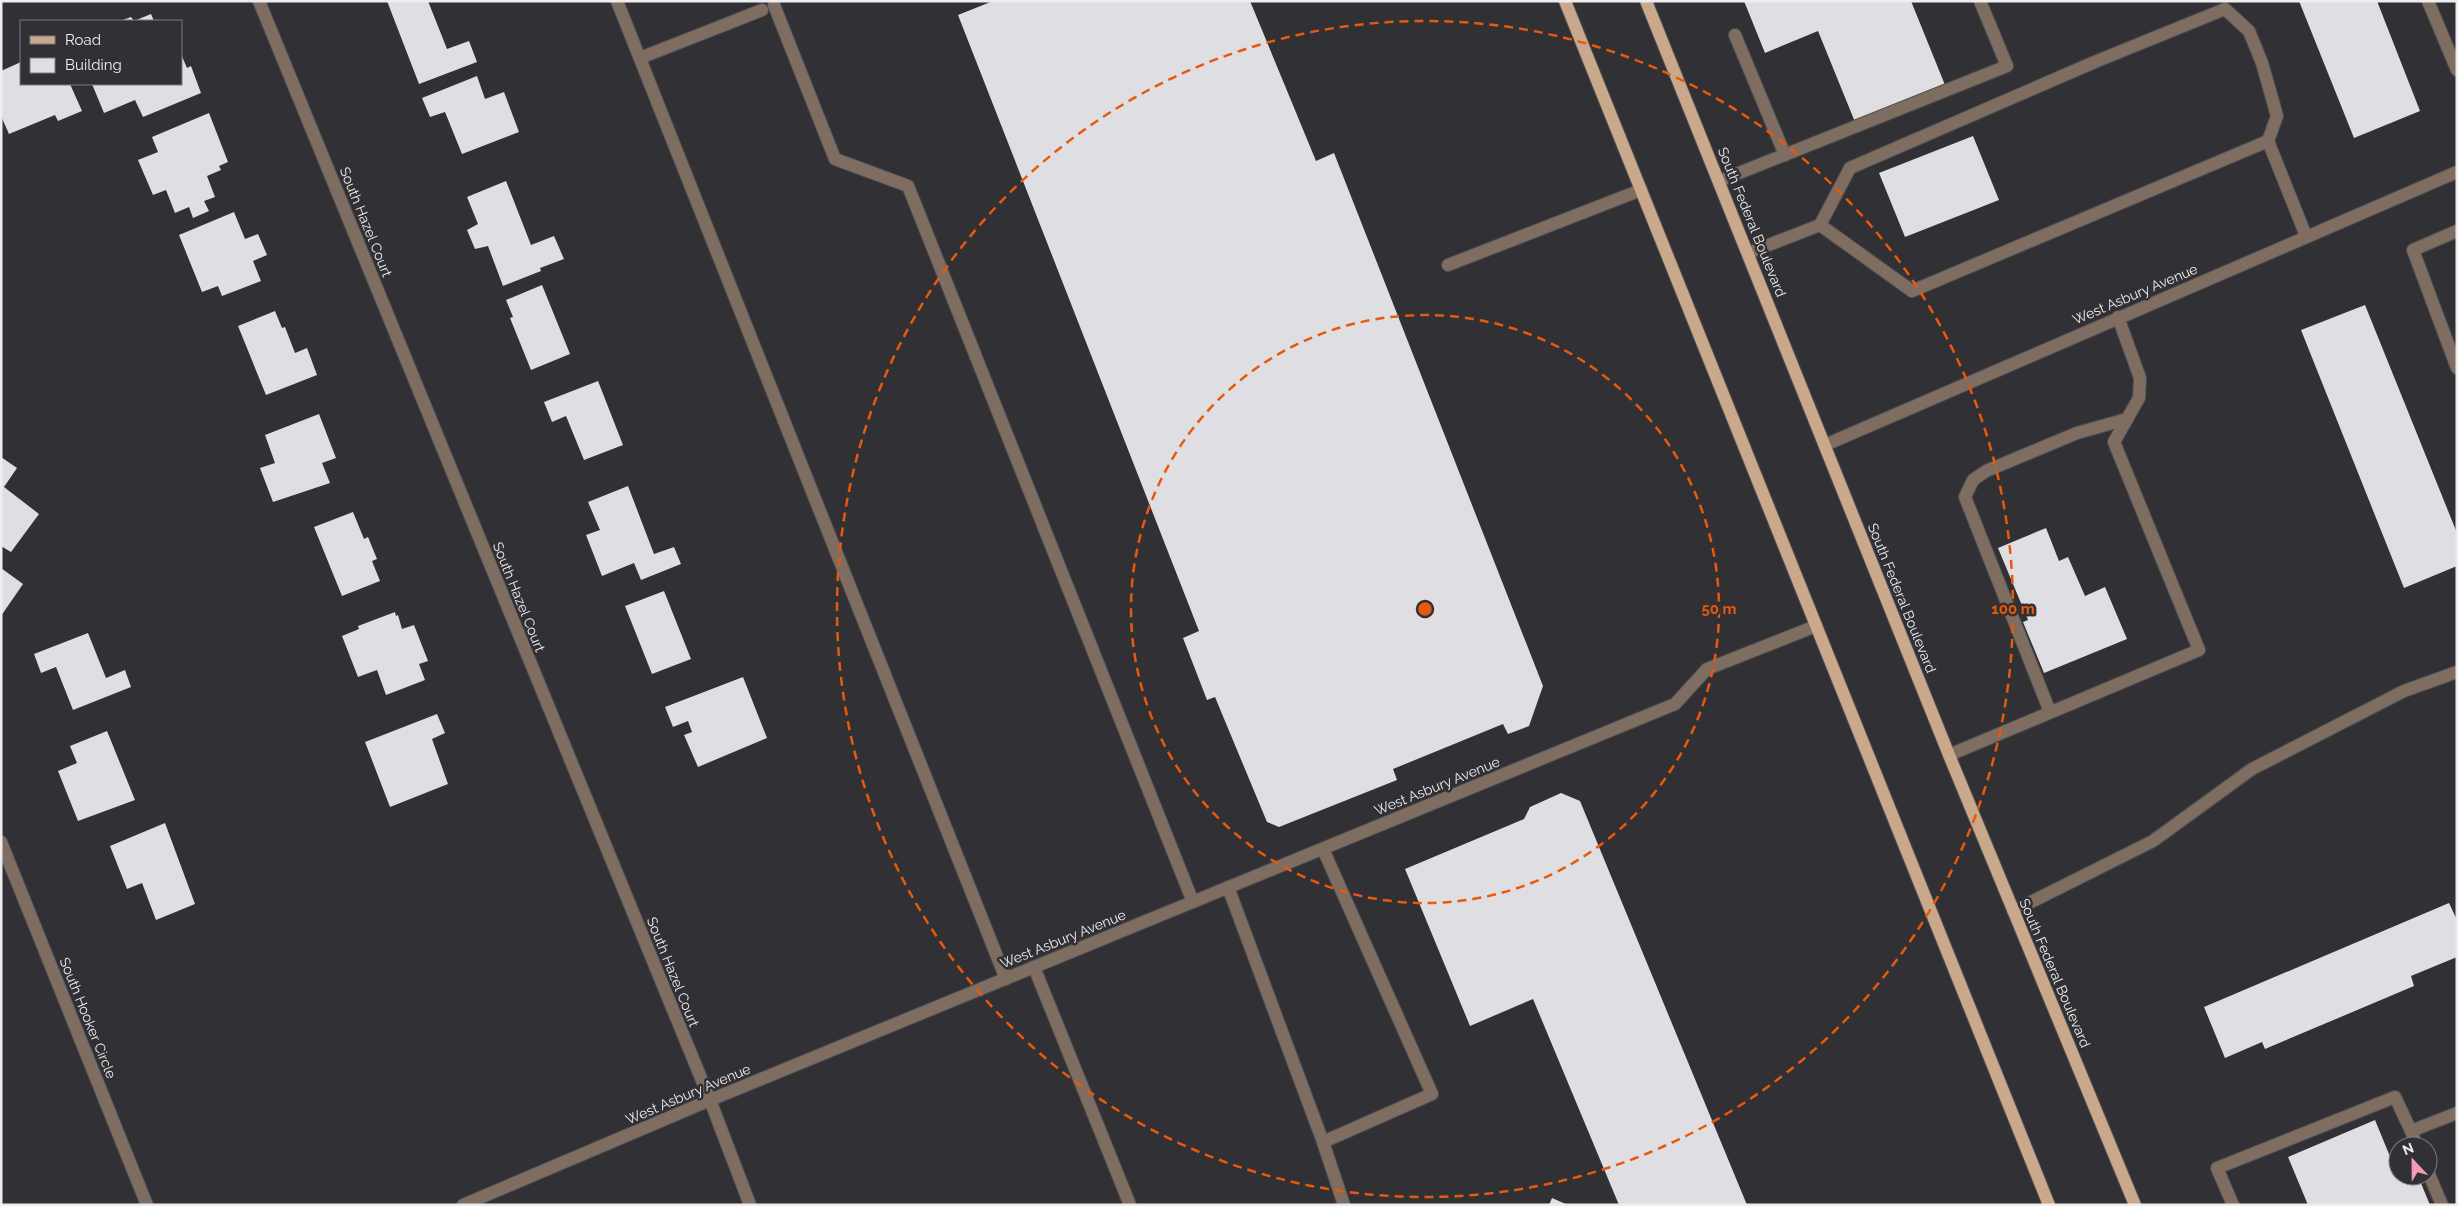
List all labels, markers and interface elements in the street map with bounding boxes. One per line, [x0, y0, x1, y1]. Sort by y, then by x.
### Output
legend [20, 20, 182, 85]
text: Road [65, 31, 101, 49]
text: Building [65, 56, 122, 74]
street label: South Federal Boulevard [1715, 145, 1789, 299]
street label: South Hazel Court [337, 165, 395, 280]
street label: West Asbury Avenue [2070, 260, 2200, 328]
street label: South Federal Boulevard [1865, 521, 1939, 675]
street label: South Hazel Court [490, 540, 548, 655]
centre of rings [1416, 600, 1434, 618]
text: 50 m [1701, 600, 1737, 618]
text: 100 m [1991, 600, 2035, 618]
street label: West Asbury Avenue [1372, 753, 1502, 819]
street label: South Federal Boulevard [2016, 896, 2094, 1050]
street label: West Asbury Avenue [998, 906, 1128, 972]
street label: South Hazel Court [644, 915, 702, 1030]
street label: South Hooker Circle [56, 955, 120, 1081]
street label: West Asbury Avenue [623, 1060, 753, 1128]
north arrow [2388, 1136, 2438, 1186]
text: N [2400, 1140, 2416, 1158]

